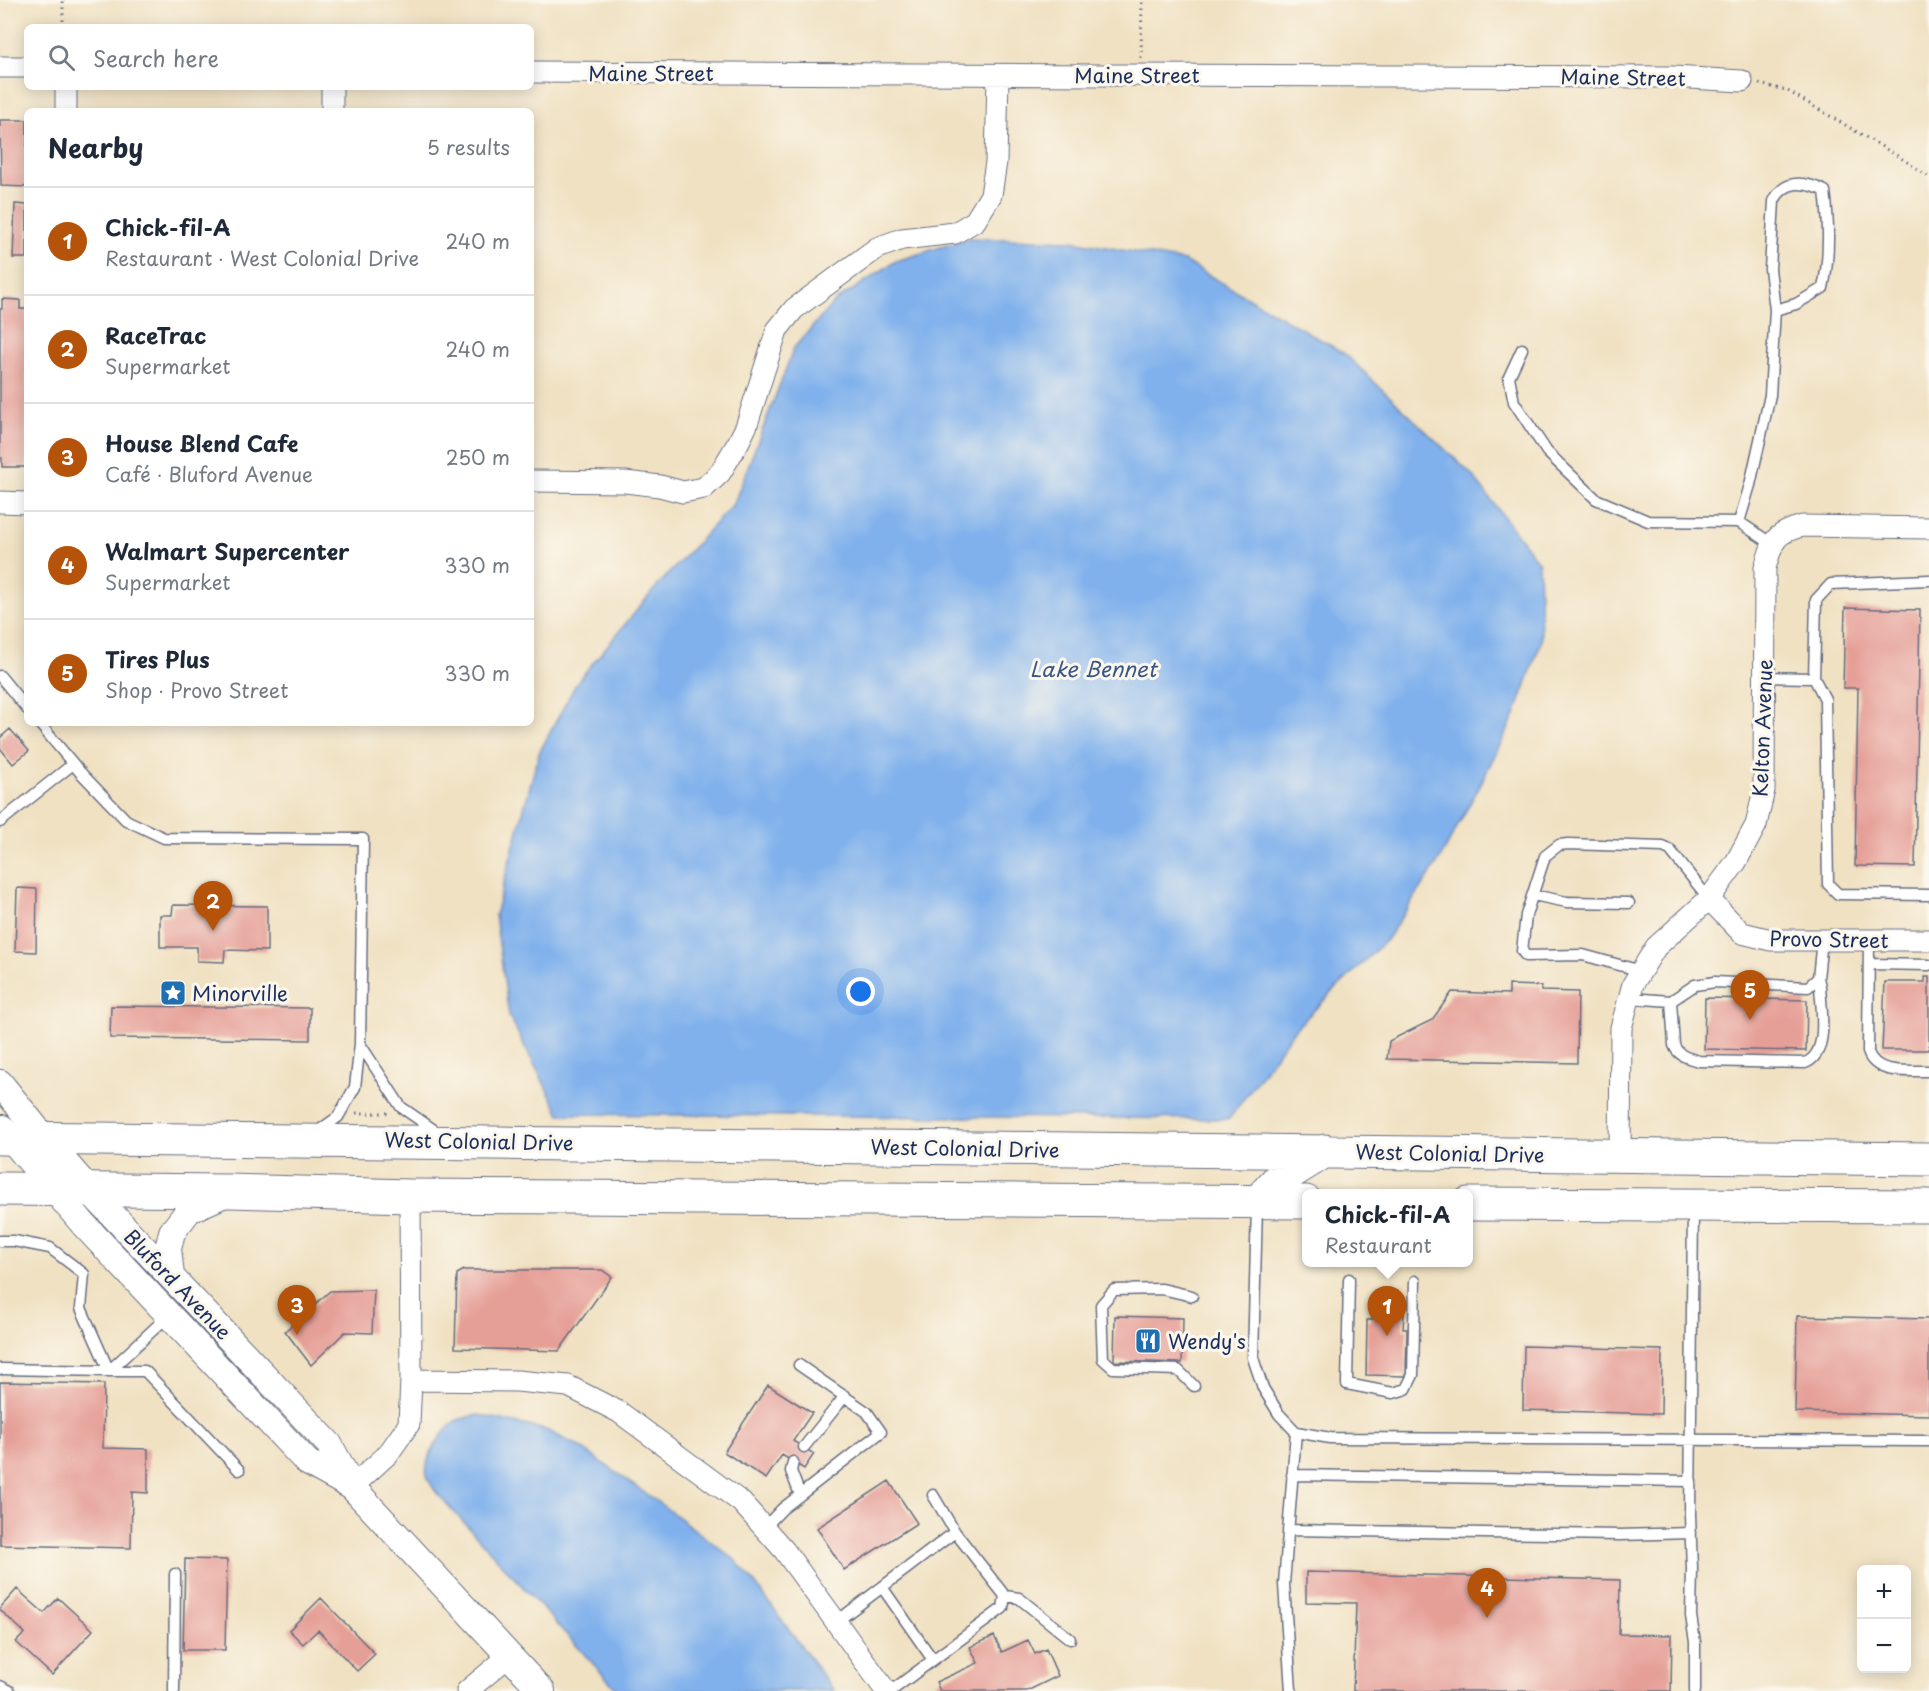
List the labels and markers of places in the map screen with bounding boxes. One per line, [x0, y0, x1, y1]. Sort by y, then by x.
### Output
pin: 2 [194, 882, 232, 931]
pin: 5 [1730, 970, 1770, 1020]
place icon: Minorville [158, 978, 188, 1008]
place label: Minorville [192, 978, 288, 1008]
pin: 3 [278, 1286, 316, 1335]
pin: 1 [1368, 1286, 1406, 1336]
restaurant icon: Wendy's [1133, 1326, 1163, 1356]
place label: Wendy's [1168, 1326, 1246, 1356]
pin: 4 [1468, 1568, 1506, 1618]

